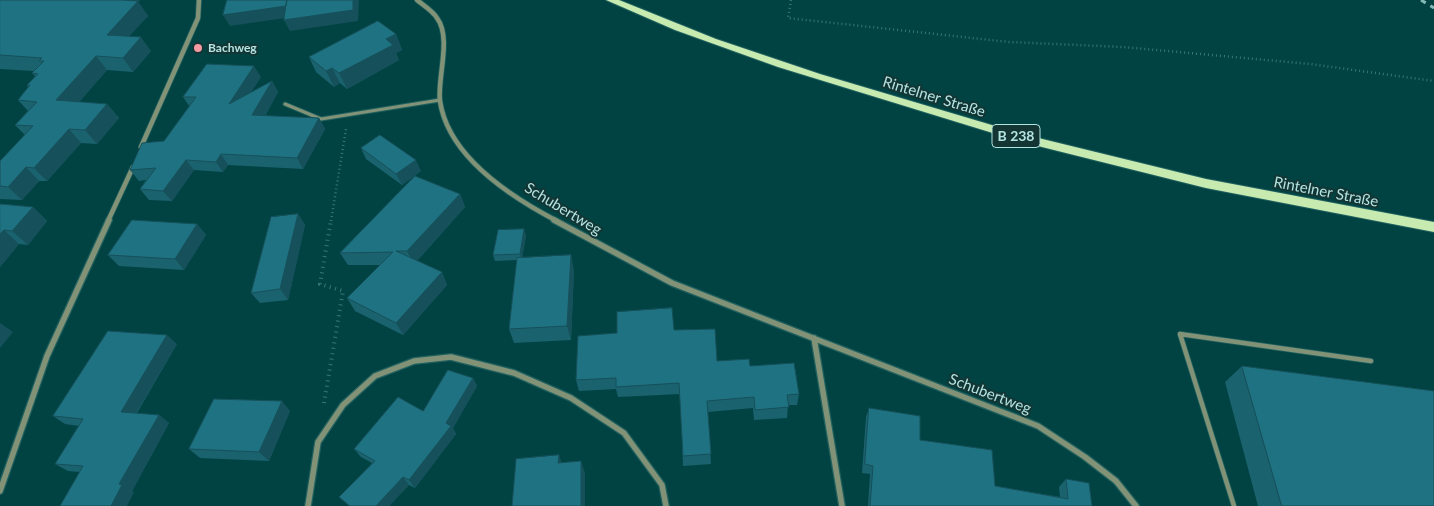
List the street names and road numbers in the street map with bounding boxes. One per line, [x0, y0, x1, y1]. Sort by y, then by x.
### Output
street label: Rintelner Straße [881, 73, 987, 121]
road number: B 238 [992, 124, 1040, 148]
street label: Rintelner Straße [1272, 173, 1380, 211]
street label: Schubertweg [521, 179, 605, 239]
street label: Schubertweg [946, 370, 1034, 418]

